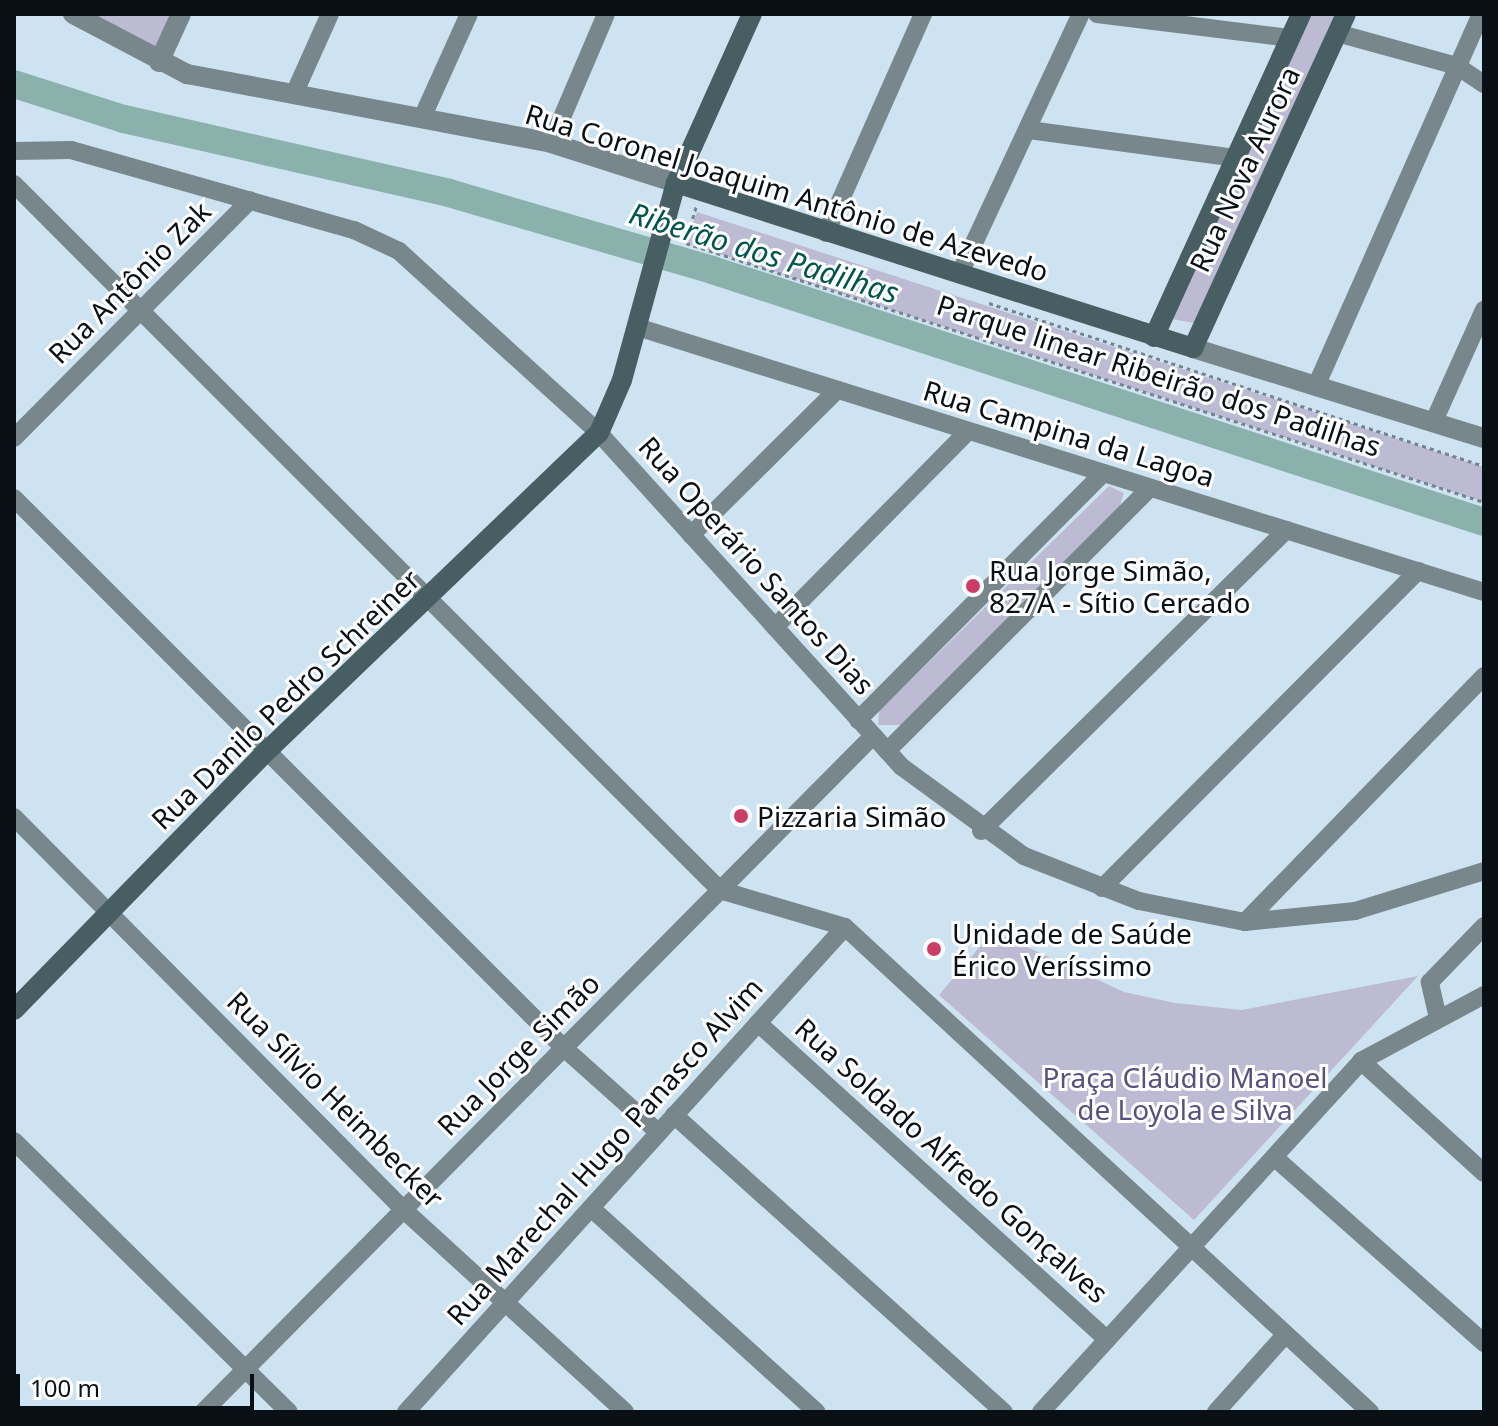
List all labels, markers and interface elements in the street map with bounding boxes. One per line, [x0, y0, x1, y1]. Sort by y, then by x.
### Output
street label: Rua Nova Aurora [1182, 61, 1306, 277]
street label: Rua Coronel Joaquim Antônio de Azevedo [521, 96, 1053, 288]
street label: Rua Antônio Zak [41, 194, 217, 370]
water label: Riberão dos Padilhas [625, 195, 903, 311]
street label: Parque linear Ribeirão dos Padilhas [933, 287, 1385, 463]
street label: Rua Campina da Lagoa [919, 373, 1219, 493]
street label: Rua Operário Santos Dias [632, 429, 882, 701]
place label: Rua Jorge Simão, 827A - Sítio Cercado [989, 553, 1250, 619]
street label: Rua Danilo Pedro Schreiner [144, 562, 426, 836]
marker: Rua Jorge Simão, 827A - Sítio Cercado [964, 577, 982, 595]
place label: Pizzaria Simão [757, 799, 946, 833]
marker: Pizzaria Simão [732, 807, 750, 825]
place label: Unidade de Saúde Érico Veríssimo [952, 916, 1192, 982]
marker: Unidade de Saúde Érico Veríssimo [923, 938, 945, 960]
street label: Rua Jorge Simão [430, 966, 606, 1142]
street label: Rua Marechal Hugo Panasco Alvim [439, 970, 769, 1332]
street label: Rua Sílvio Heimbecker [221, 984, 451, 1214]
street label: Rua Soldado Alfredo Gonçalves [789, 1011, 1115, 1309]
park label: Praça Cláudio Manoel de Loyola e Silva [1042, 1060, 1328, 1126]
scale bar [20, 1358, 258, 1408]
text: 100 m [30, 1371, 100, 1404]

